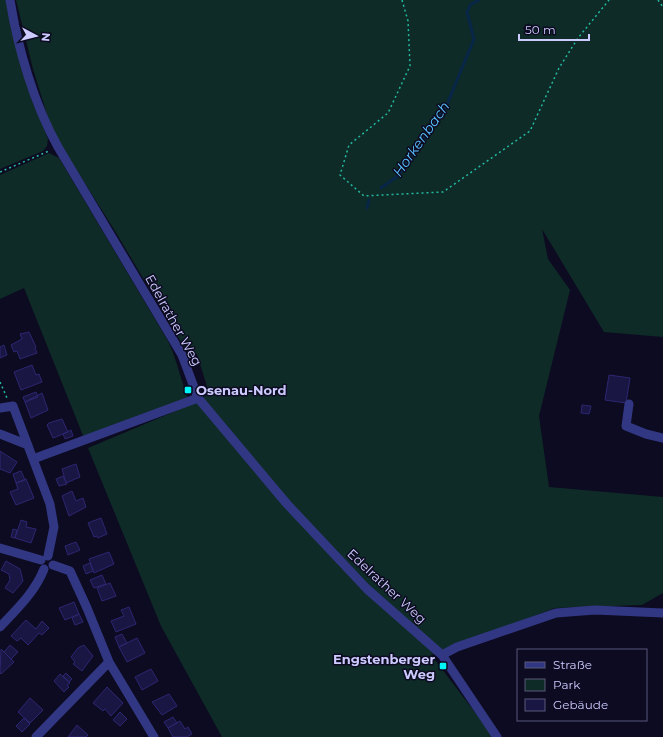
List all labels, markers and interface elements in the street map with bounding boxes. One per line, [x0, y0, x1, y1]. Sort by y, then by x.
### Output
north arrow [16, 16, 56, 56]
scale bar [519, 16, 589, 42]
text: 50 m [525, 22, 556, 37]
text: N [38, 32, 53, 42]
water label: Horkenbach [388, 98, 454, 180]
street label: Edelrather Weg [142, 271, 206, 369]
place label: Osenau-Nord [196, 382, 287, 398]
marker: Osenau-Nord [183, 385, 193, 395]
street label: Edelrather Weg [344, 545, 430, 627]
legend [517, 649, 647, 721]
place label: Engstenberger Weg [333, 651, 435, 682]
text: Straße [553, 657, 592, 672]
marker: Engstenberger Weg [438, 661, 448, 671]
text: Park [553, 677, 581, 692]
text: Gebäude [553, 697, 608, 712]

